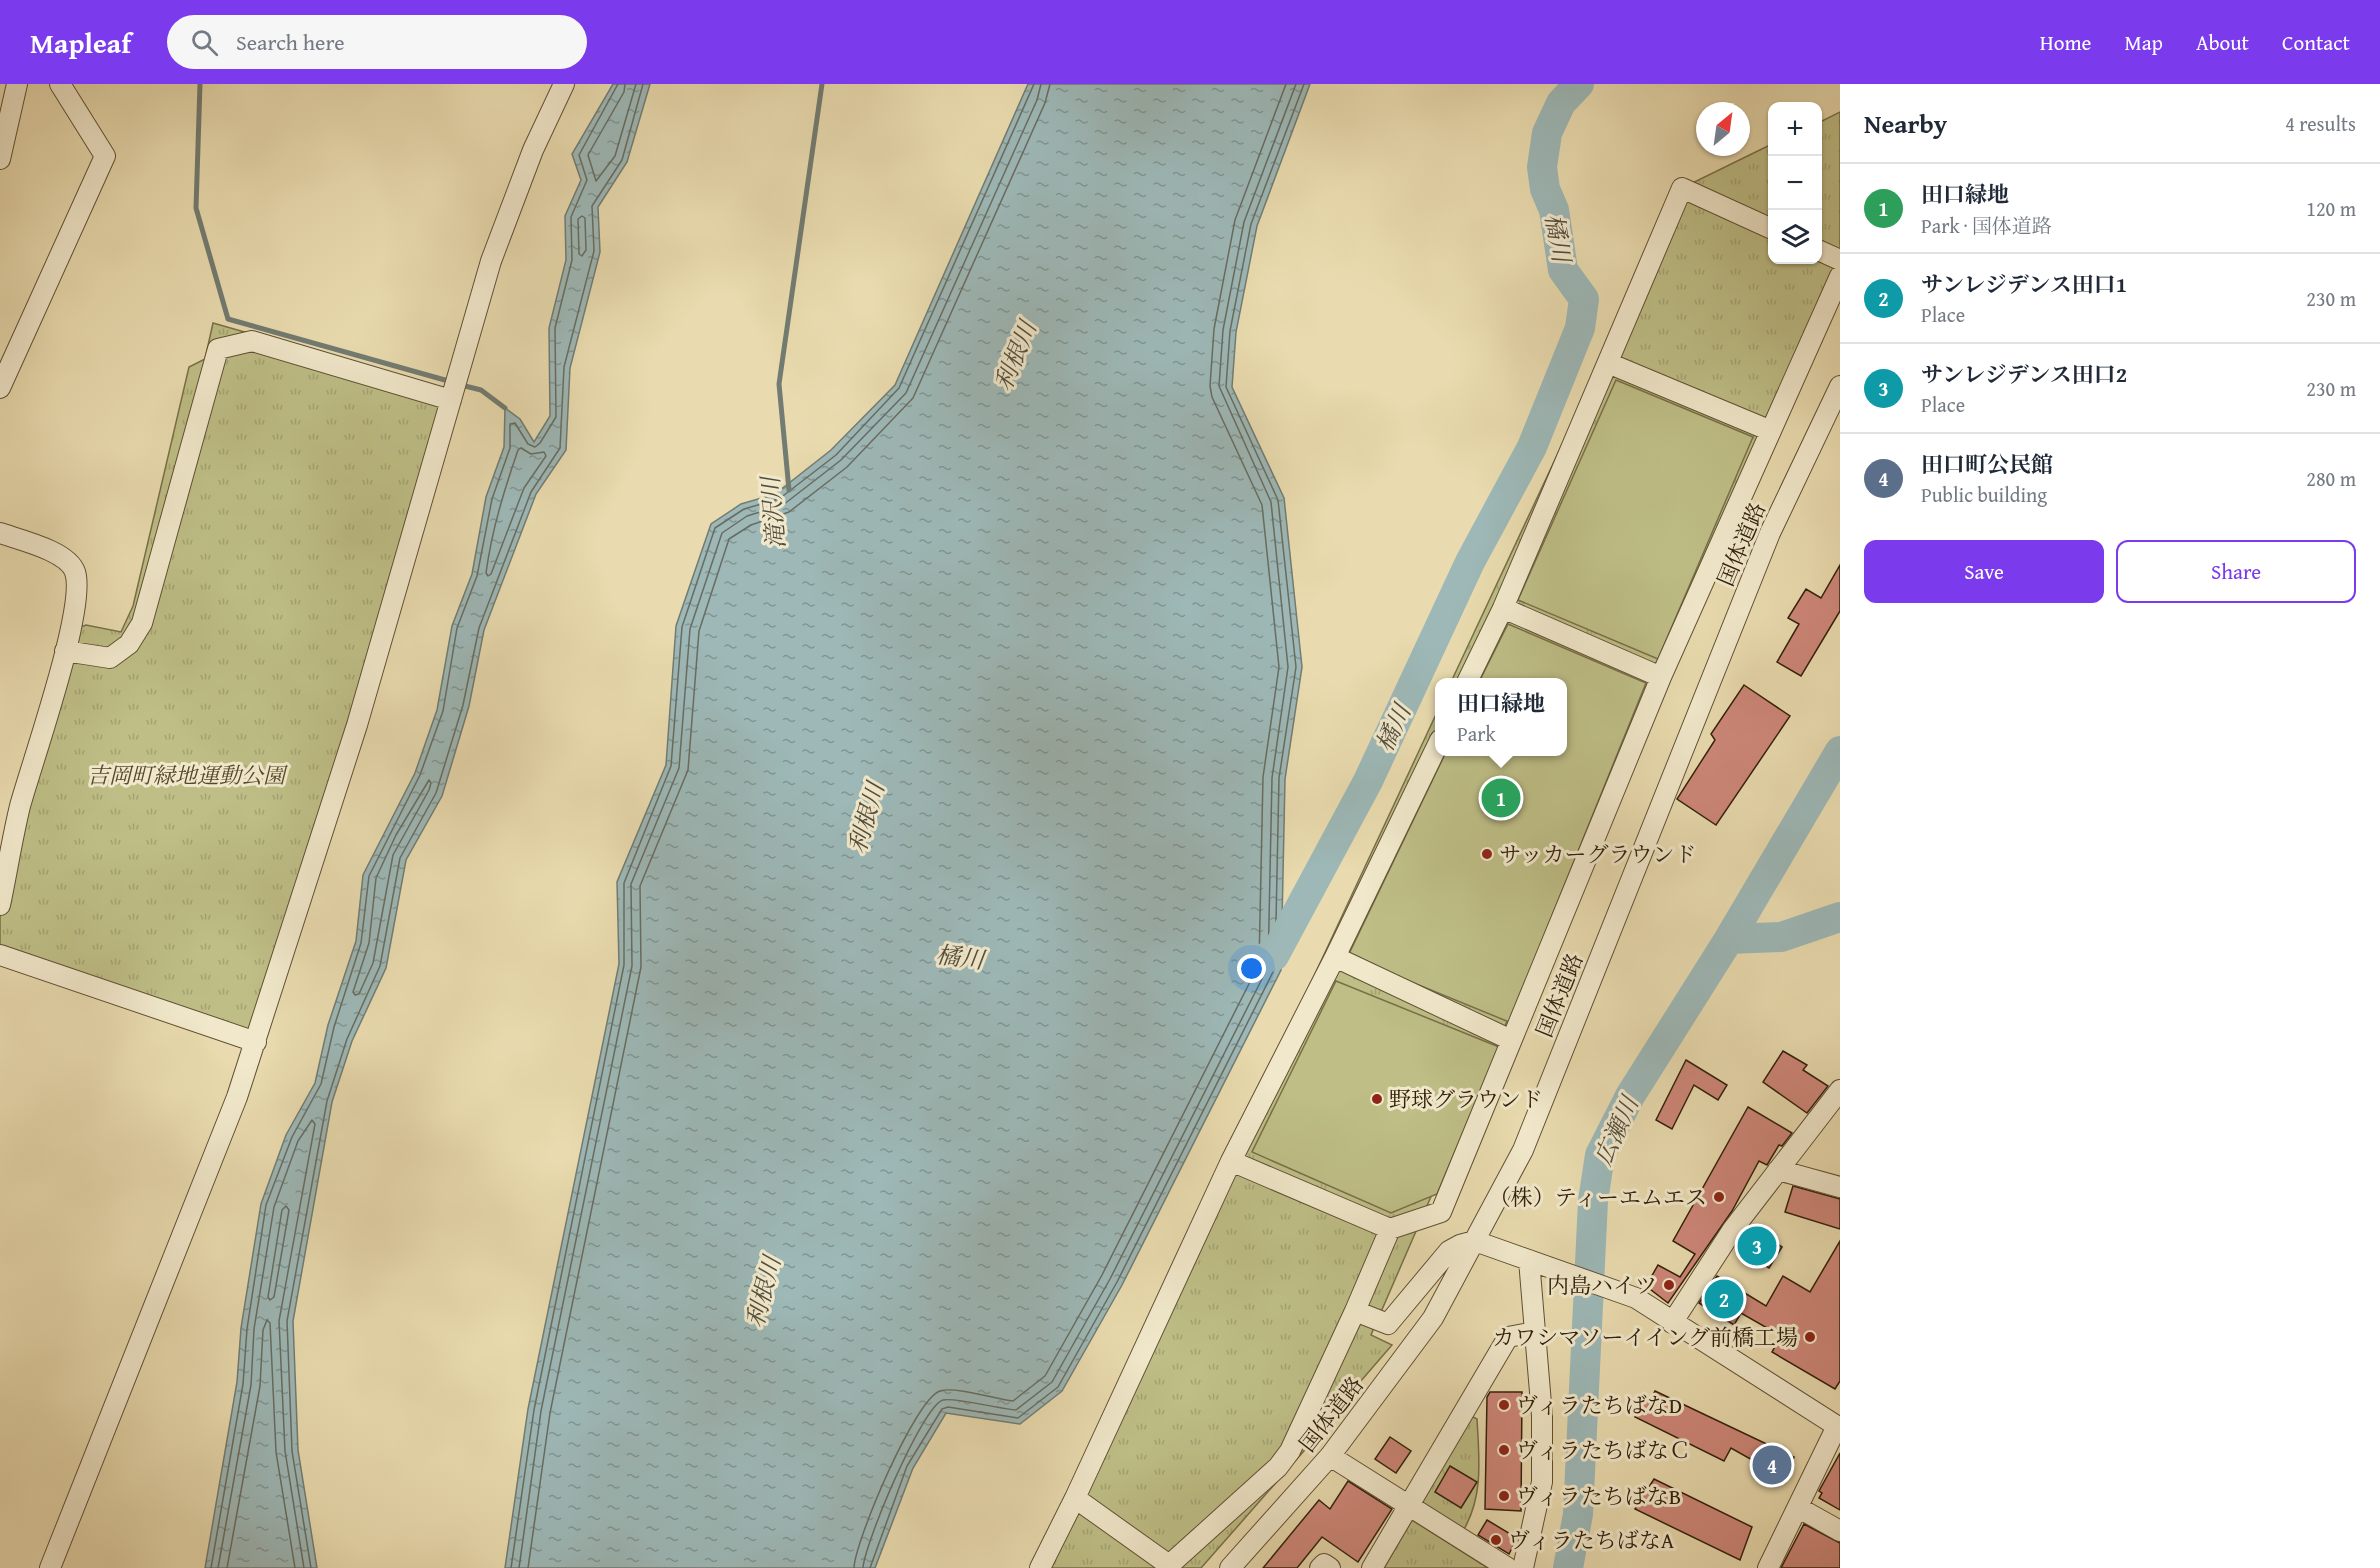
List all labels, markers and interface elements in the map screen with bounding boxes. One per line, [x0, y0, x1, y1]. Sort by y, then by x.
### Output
search box [167, 15, 587, 69]
text: Mapleaf [30, 22, 131, 63]
icon: search [188, 26, 221, 59]
text: Search here [236, 26, 345, 58]
text: Home [2040, 27, 2091, 58]
text: Map [2124, 27, 2163, 58]
text: About [2196, 27, 2249, 58]
text: Contact [2282, 27, 2350, 58]
north arrow [1696, 102, 1750, 156]
map controls [1768, 102, 1822, 264]
button: + [1768, 102, 1822, 156]
text: Nearby [1864, 104, 1947, 143]
text: 4 results [2285, 109, 2356, 138]
button: − [1768, 156, 1822, 210]
text: 田口緑地 [1921, 178, 2009, 210]
text: 1 [1878, 194, 1889, 223]
text: 120 m [2306, 194, 2356, 223]
button: layers [1768, 210, 1822, 264]
water label: 橘川 [1537, 211, 1580, 268]
text: Park · 国体道路 [1921, 211, 2052, 240]
text: サンレジデンス田口1 [1921, 268, 2127, 300]
text: 2 [1878, 284, 1889, 313]
text: 230 m [2306, 284, 2356, 313]
text: Place [1921, 300, 1965, 329]
water label: 利根川 [985, 313, 1046, 396]
text: サンレジデンス田口2 [1921, 358, 2127, 390]
text: 3 [1878, 374, 1889, 403]
text: 230 m [2306, 374, 2356, 403]
text: Place [1921, 390, 1965, 419]
text: 田口町公民館 [1921, 448, 2053, 480]
text: 4 [1878, 464, 1889, 493]
text: 280 m [2306, 464, 2356, 493]
water label: 滝沢川 [752, 473, 794, 550]
text: Public building [1921, 480, 2047, 509]
street label: 国体道路 [1709, 497, 1773, 591]
button: Save [1864, 540, 2104, 603]
button: Share [2116, 540, 2356, 603]
popup [1435, 678, 1567, 756]
text: 田口緑地 [1457, 687, 1545, 719]
water label: 橘川 [1367, 696, 1420, 757]
text: Park [1457, 719, 1496, 748]
park label: 吉岡町緑地運動公園 [87, 759, 288, 791]
water label: 利根川 [839, 776, 894, 857]
pin: 1 [1482, 776, 1520, 820]
place label: サッカーグラウンド [1499, 838, 1697, 870]
marker: サッカーグラウンド [1480, 847, 1494, 861]
water label: 橘川 [934, 937, 989, 978]
street label: 国体道路 [1528, 948, 1590, 1042]
your location [1237, 954, 1266, 983]
place label: 野球グラウンド [1389, 1083, 1543, 1115]
water label: 広瀬川 [1585, 1088, 1648, 1171]
marker: 野球グラウンド [1370, 1092, 1384, 1106]
place label: （株）ティーエムエス [1489, 1181, 1707, 1213]
marker: （株）ティーエムエス [1712, 1190, 1726, 1204]
pin: 3 [1738, 1224, 1776, 1268]
water label: 利根川 [737, 1250, 790, 1331]
place label: 内島ハイツ [1547, 1269, 1657, 1301]
pin: 2 [1704, 1276, 1744, 1322]
marker: 内島ハイツ [1662, 1278, 1676, 1292]
place label: カワシマソーイイング前橋工場 [1492, 1321, 1798, 1353]
marker: カワシマソーイイング前橋工場 [1803, 1330, 1817, 1344]
street label: 国体道路 [1291, 1369, 1371, 1459]
place label: ヴィラたちばなD [1516, 1389, 1682, 1421]
marker: ヴィラたちばなD [1497, 1398, 1511, 1412]
place label: ヴィラたちばなＣ [1516, 1434, 1691, 1466]
pin: 4 [1752, 1442, 1792, 1488]
marker: ヴィラたちばなＣ [1497, 1443, 1511, 1457]
place label: ヴィラたちばなB [1516, 1480, 1681, 1512]
marker: ヴィラたちばなB [1497, 1489, 1511, 1503]
place label: ヴィラたちばなA [1508, 1524, 1675, 1556]
marker: ヴィラたちばなA [1489, 1533, 1503, 1547]

